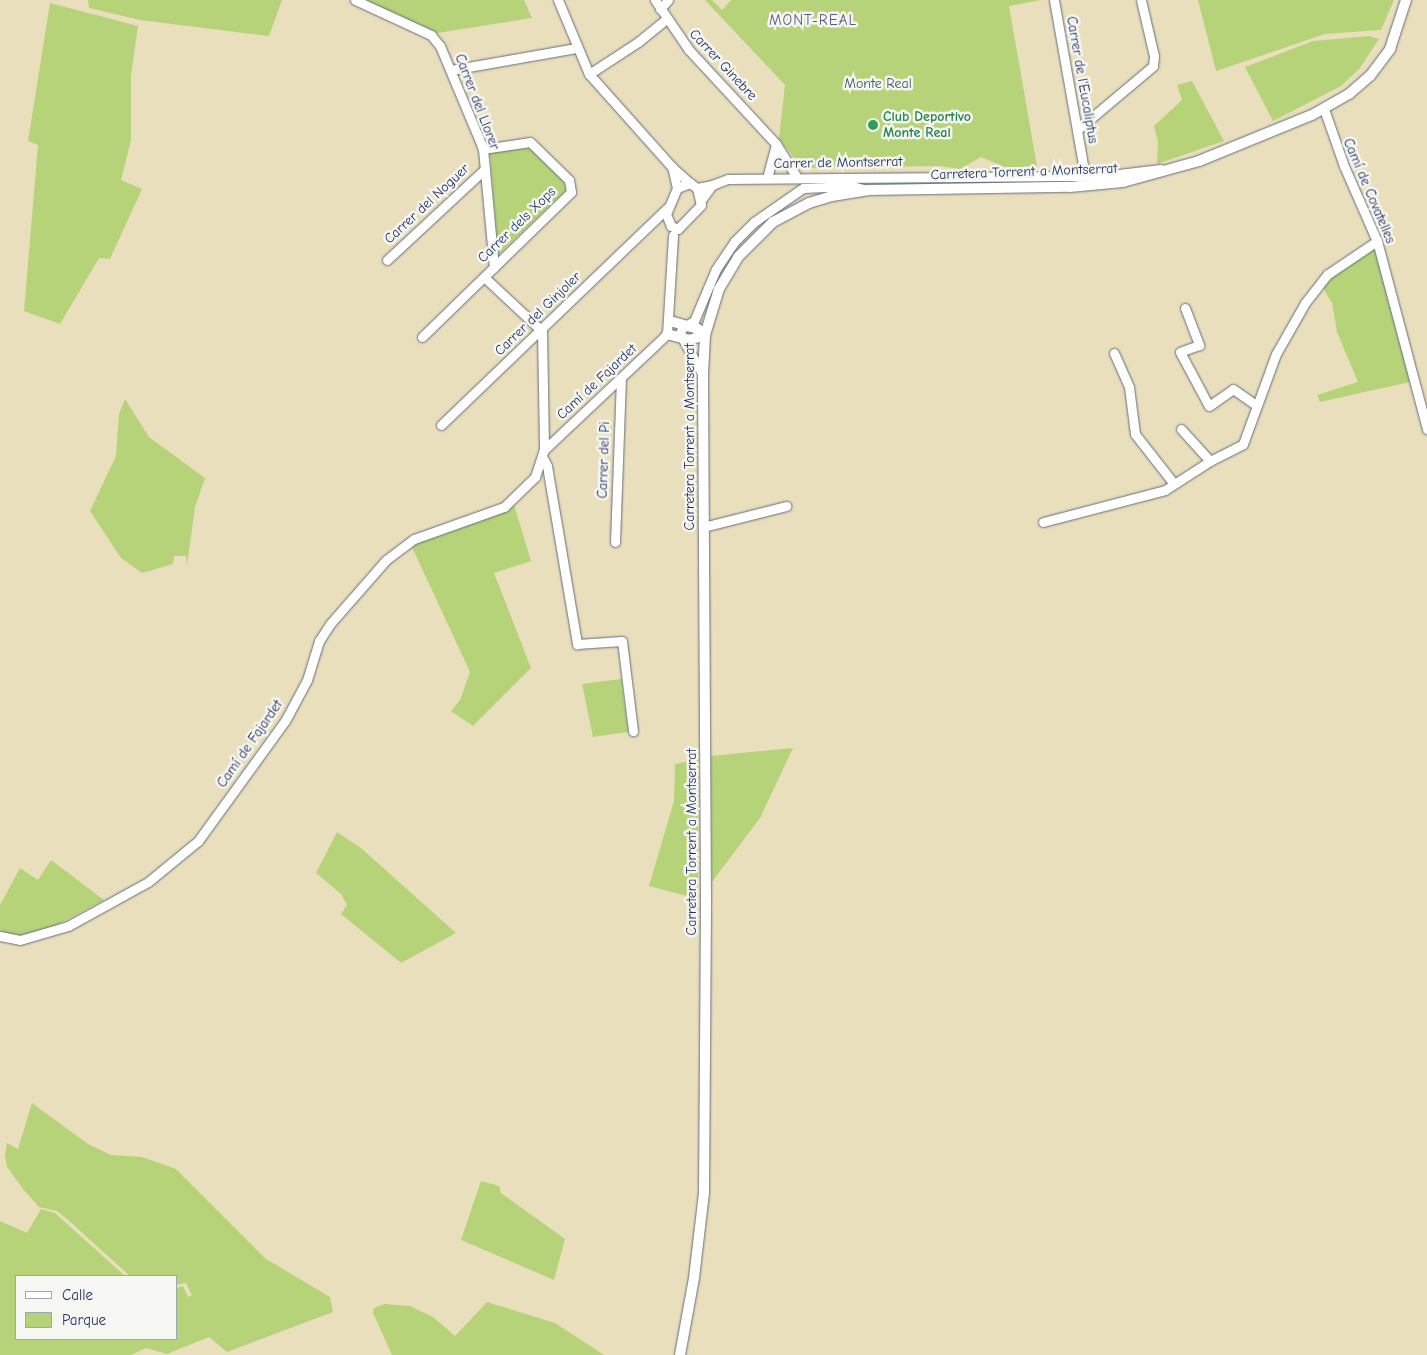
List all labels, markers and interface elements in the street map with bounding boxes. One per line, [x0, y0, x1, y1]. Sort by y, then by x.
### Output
district label: MONT-REAL [768, 12, 858, 30]
street label: Carrer de l'Eucaliptus [1063, 15, 1101, 145]
street label: Carrer Ginebre [686, 26, 760, 104]
street label: Carrer del Llorer [451, 52, 503, 152]
park label: Monte Real [844, 76, 912, 92]
place label: Club Deportivo Monte Real [883, 109, 971, 142]
marker: Club Deportivo Monte Real [867, 119, 879, 131]
street label: Camí de Covatelles [1339, 136, 1399, 246]
street label: Carrer de Montserrat [773, 153, 903, 173]
street label: Carrer del Noguer [381, 160, 473, 248]
street label: Carretera Torrent a Montserrat [930, 160, 1118, 184]
street label: Carrer dels Xops [474, 184, 560, 266]
street label: Carrer del Ginjoler [491, 269, 585, 359]
street label: Camí de Fajardet [554, 341, 640, 423]
street label: Carretera Torrent a Montserrat [682, 344, 698, 530]
street label: Carrer del Pi [594, 421, 614, 499]
street label: Camí de Fajardet [214, 697, 286, 791]
street label: Carretera Torrent a Montserrat [684, 749, 700, 935]
legend [15, 1275, 178, 1340]
text: Calle [62, 1286, 93, 1304]
text: Parque [62, 1311, 106, 1329]

